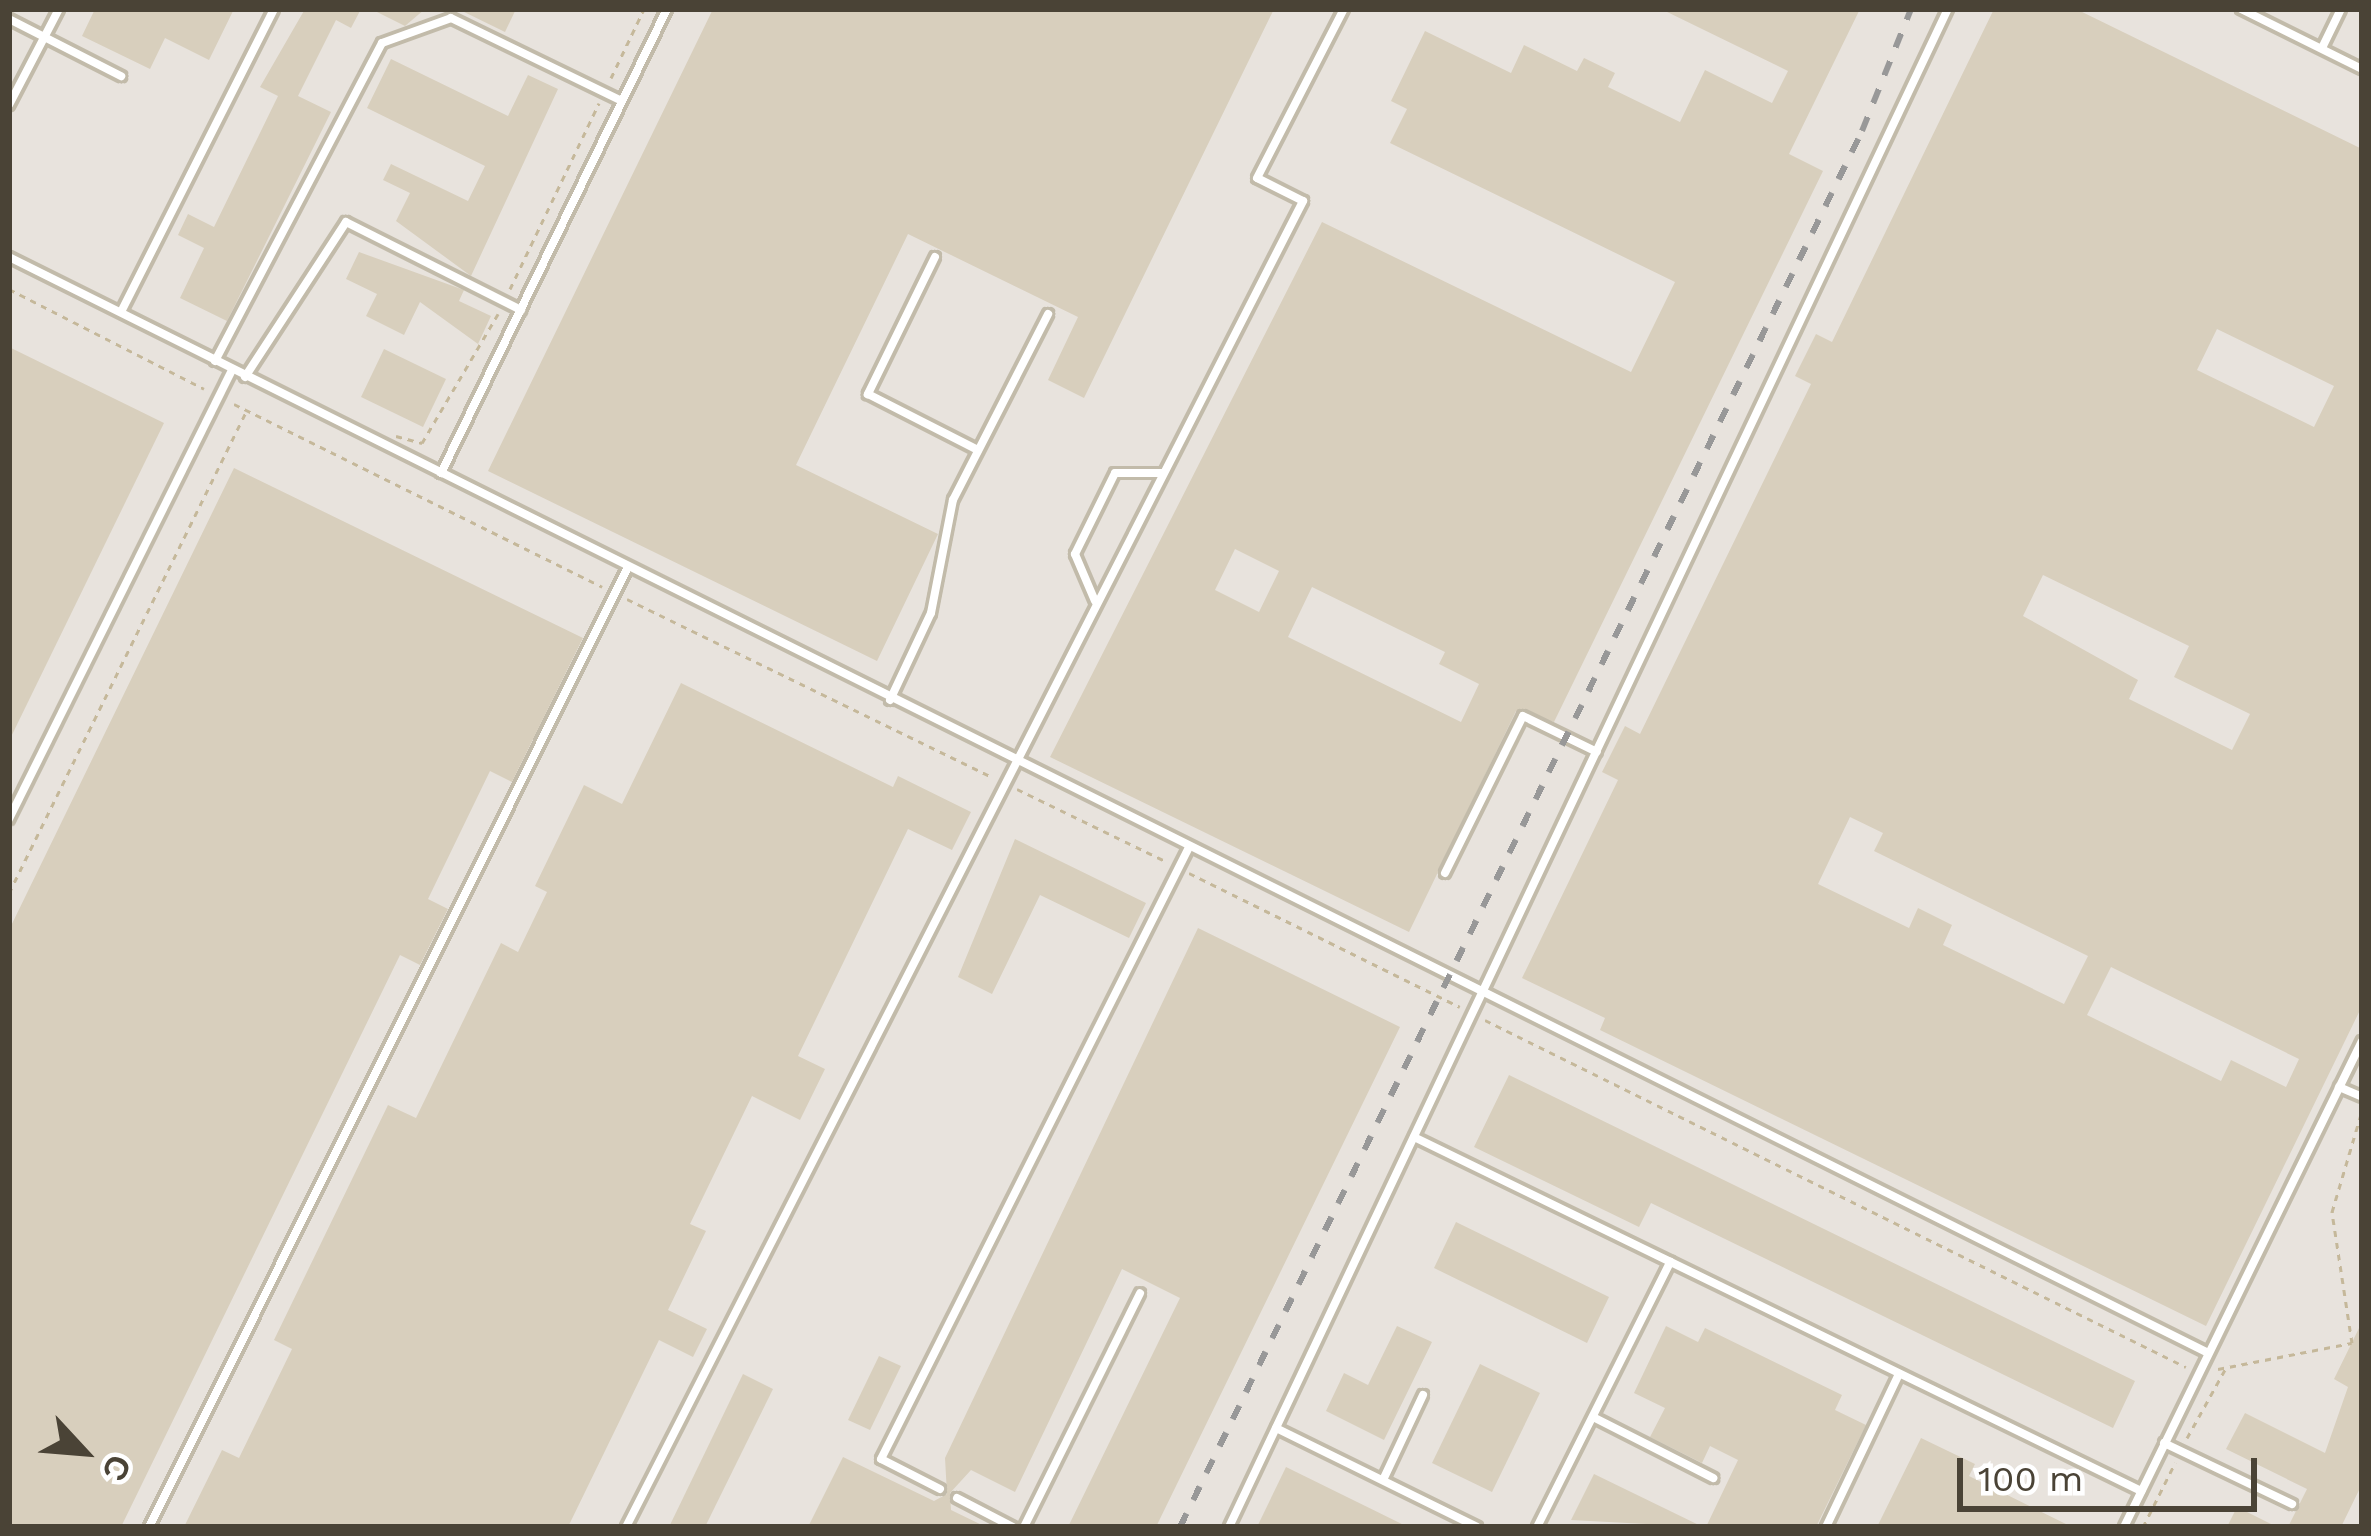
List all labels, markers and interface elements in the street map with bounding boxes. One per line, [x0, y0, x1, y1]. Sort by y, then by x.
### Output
north arrow [24, 1392, 144, 1512]
scale bar [1963, 1434, 2263, 1508]
text: С [94, 1449, 140, 1487]
text: 100 m [1978, 1458, 2083, 1500]

